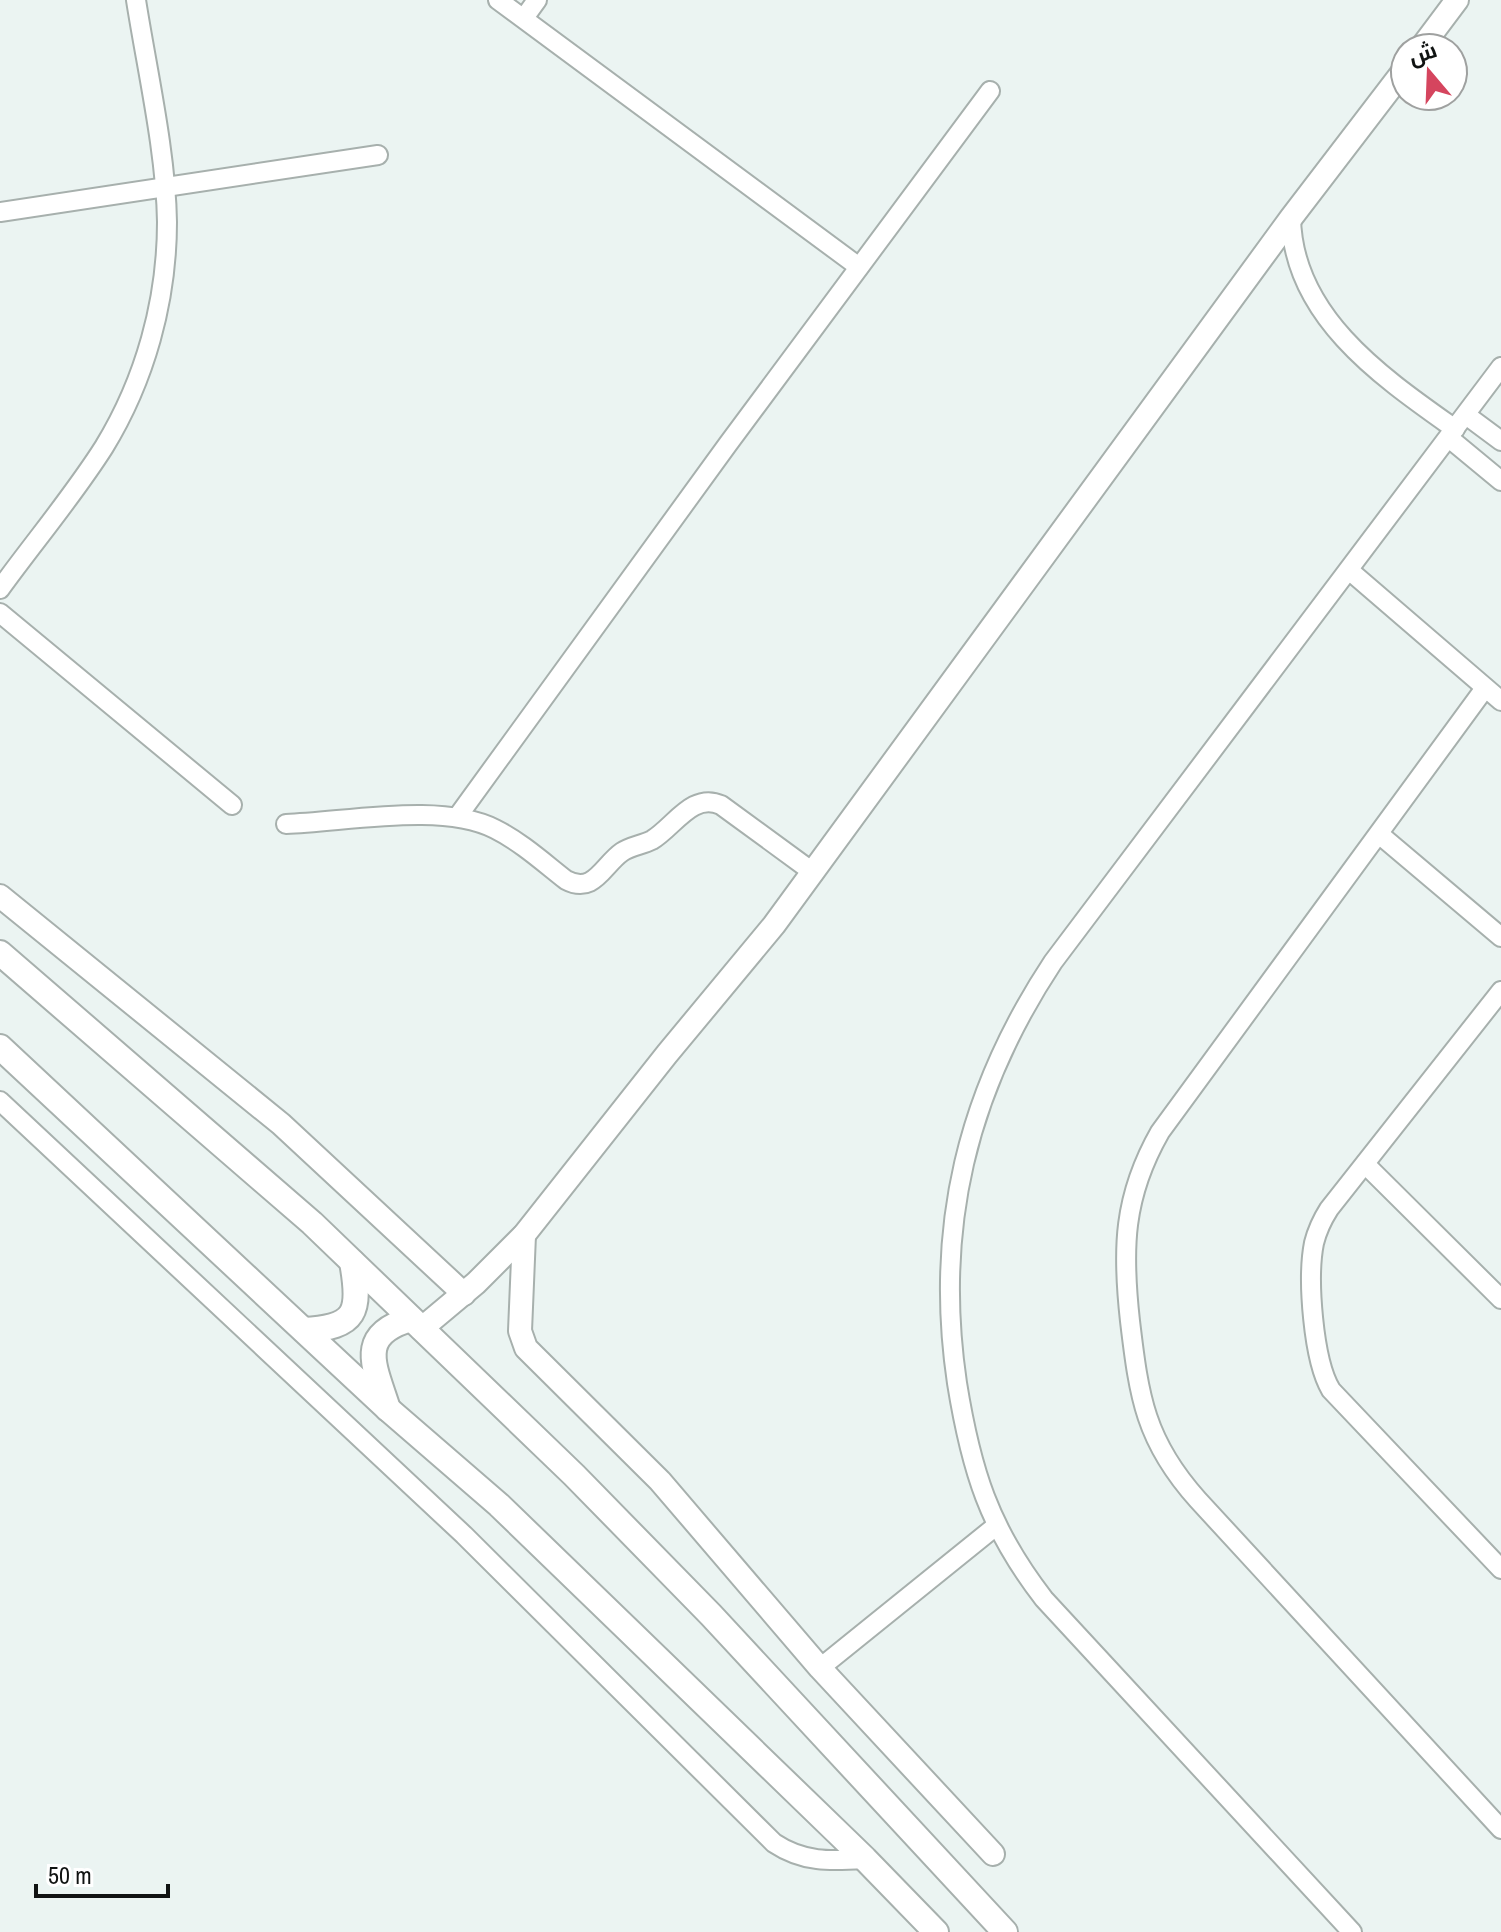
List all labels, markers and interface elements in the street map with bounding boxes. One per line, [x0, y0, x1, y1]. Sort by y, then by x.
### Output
north arrow [1389, 32, 1469, 112]
text: ش [1404, 34, 1441, 72]
scale bar [36, 1848, 168, 1898]
text: 50 m [48, 1859, 92, 1891]

